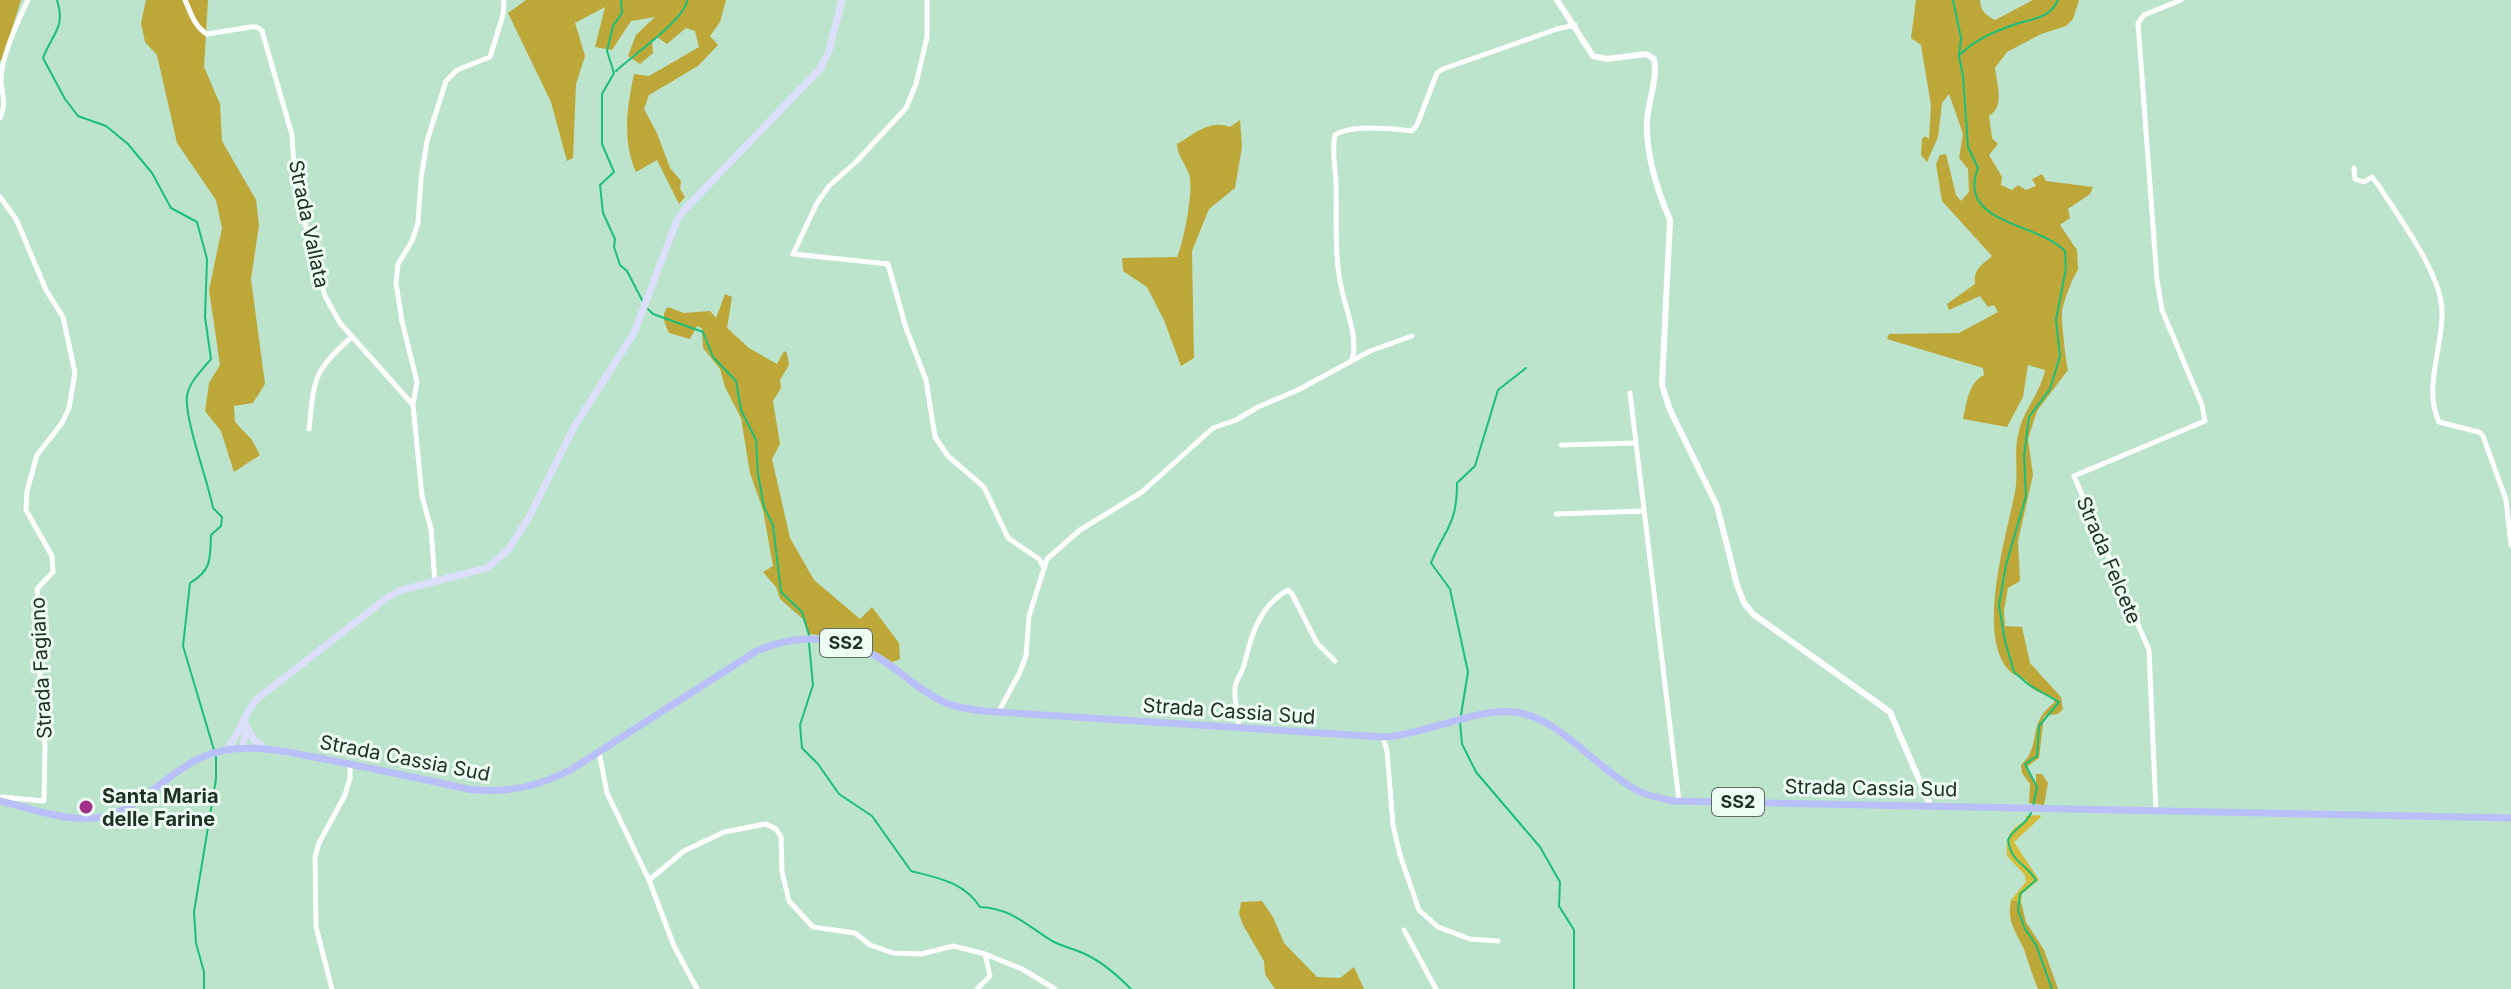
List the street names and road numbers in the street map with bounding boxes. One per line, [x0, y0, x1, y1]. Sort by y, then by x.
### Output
street label: Strada Vallata [284, 158, 334, 290]
street label: Strada Felcete [2071, 493, 2147, 627]
street label: Strada Fagiano [25, 597, 57, 739]
road number: SS2 [820, 629, 872, 657]
street label: Strada Cassia Sud [1142, 693, 1316, 729]
street label: Strada Cassia Sud [318, 730, 492, 786]
street label: Strada Cassia Sud [1784, 774, 1958, 802]
road number: SS2 [1712, 788, 1764, 816]

